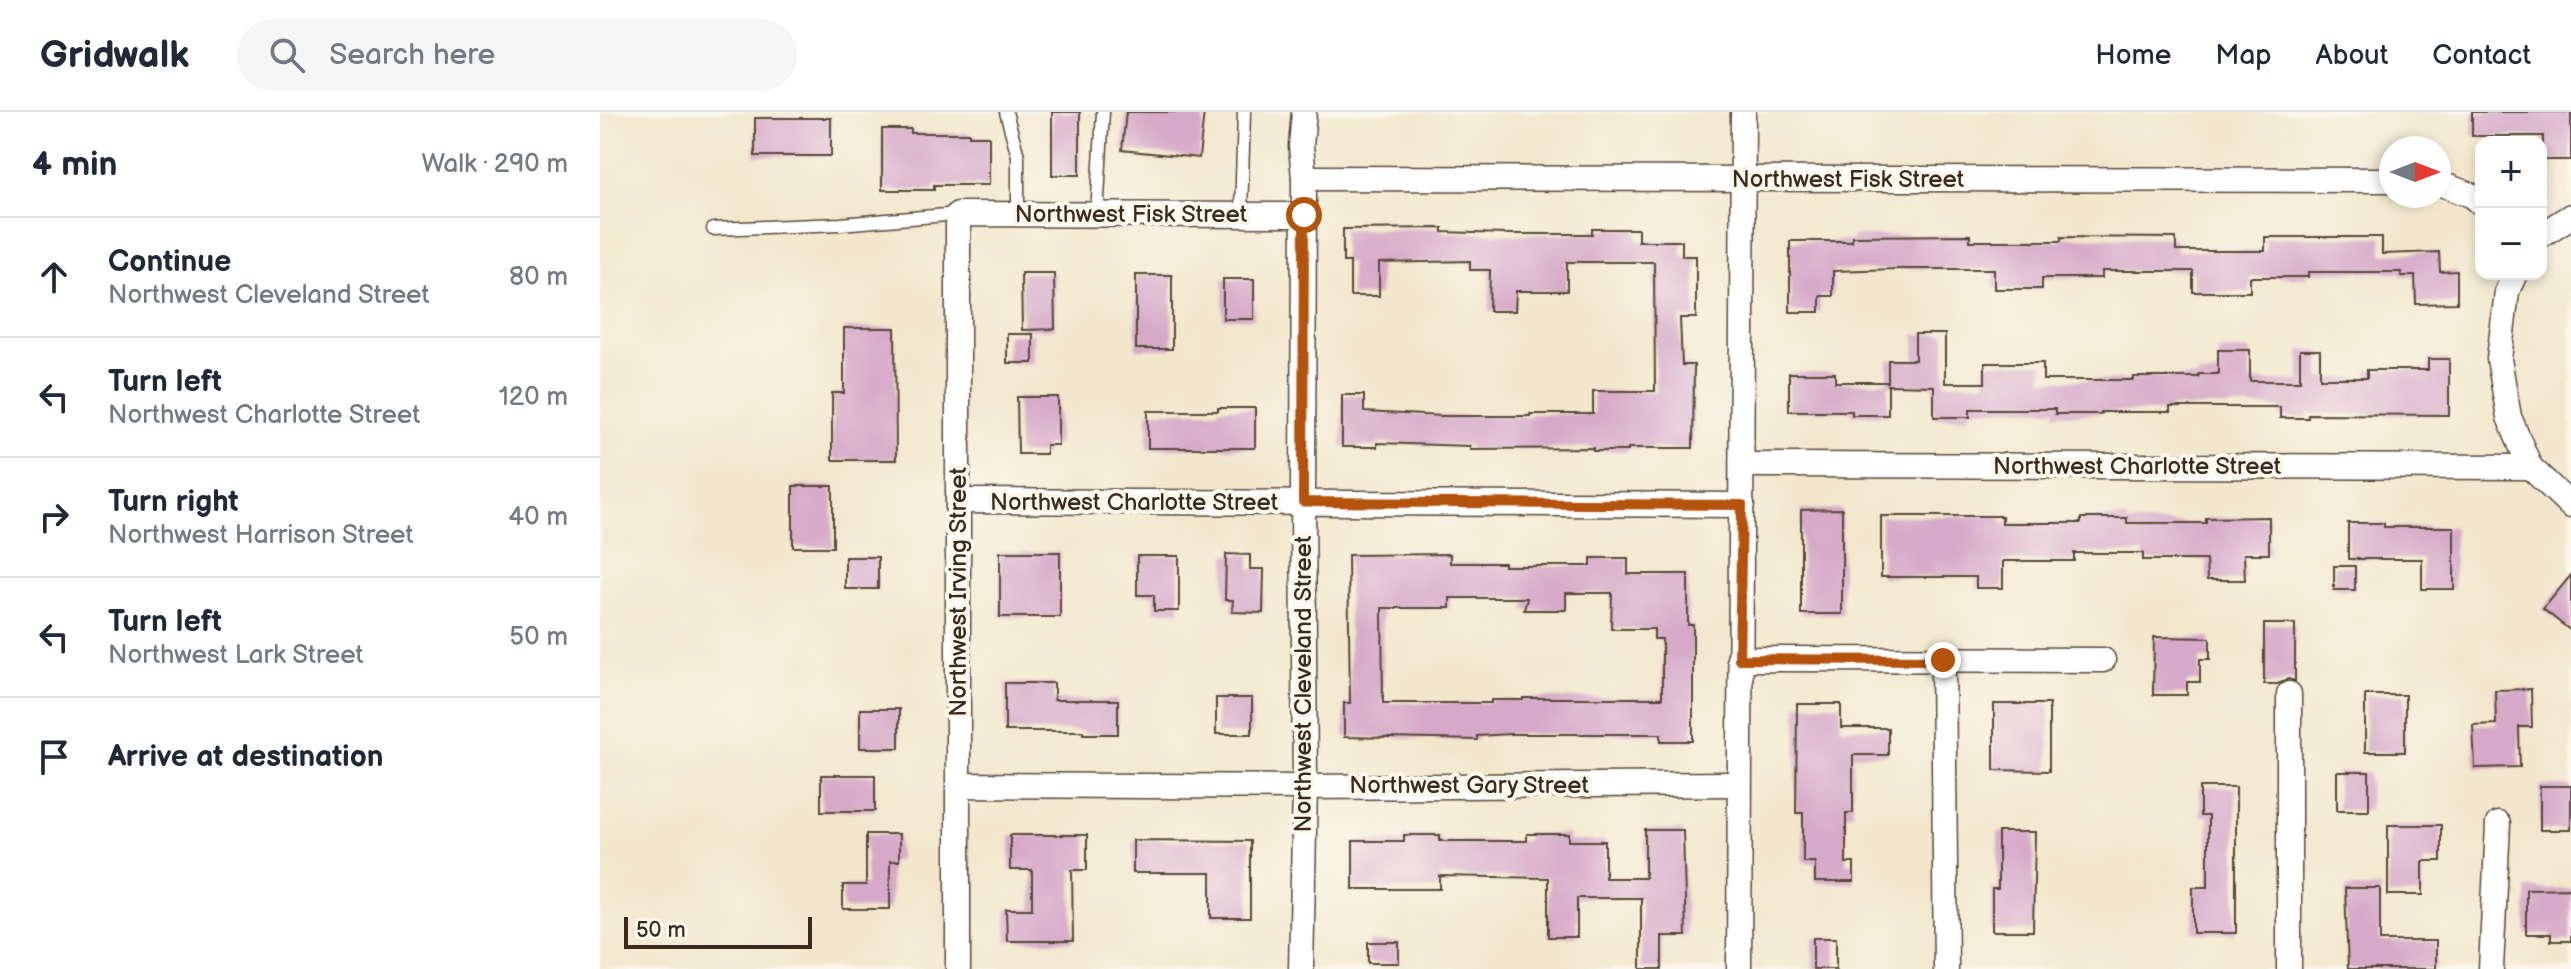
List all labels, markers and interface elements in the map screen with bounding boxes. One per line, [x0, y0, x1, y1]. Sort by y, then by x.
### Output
search box [237, 19, 797, 91]
text: Gridwalk [40, 33, 189, 78]
icon: search [265, 33, 309, 77]
text: Search here [329, 37, 495, 73]
text: Home [2095, 39, 2171, 72]
text: Map [2215, 39, 2272, 72]
text: About [2316, 39, 2388, 72]
text: Contact [2432, 39, 2531, 72]
north arrow [2379, 136, 2451, 208]
map controls [2475, 136, 2547, 280]
button: + [2475, 136, 2547, 208]
text: 4 min [32, 144, 118, 185]
text: Walk · 290 m [421, 149, 568, 180]
street label: Northwest Fisk Street [1732, 165, 1965, 194]
route start [1286, 197, 1322, 233]
street label: Northwest Fisk Street [1015, 200, 1248, 229]
button: − [2475, 208, 2547, 280]
text: Continue [108, 244, 231, 280]
icon: ahead [32, 255, 76, 299]
text: 80 m [509, 262, 568, 293]
text: Northwest Cleveland Street [108, 280, 430, 311]
text: Turn left [108, 364, 222, 400]
icon: left [32, 375, 76, 419]
text: 120 m [499, 382, 568, 413]
text: Northwest Charlotte Street [108, 400, 420, 431]
street label: Northwest Charlotte Street [1993, 452, 2282, 481]
street label: Northwest Irving Street [944, 467, 973, 717]
text: Turn right [108, 484, 239, 520]
street label: Northwest Charlotte Street [990, 488, 1279, 517]
icon: right [32, 495, 76, 539]
text: 40 m [508, 502, 568, 533]
text: Northwest Harrison Street [108, 520, 413, 551]
street label: Northwest Cleveland Street [1289, 535, 1318, 832]
text: Turn left [108, 604, 222, 640]
icon: left [32, 615, 76, 659]
text: 50 m [509, 622, 568, 653]
text: Northwest Lark Street [108, 640, 364, 671]
route end [1925, 642, 1961, 678]
icon: arrive [32, 735, 76, 779]
text: Arrive at destination [108, 739, 384, 775]
street label: Northwest Gary Street [1349, 771, 1589, 800]
scale bar [624, 913, 812, 949]
text: 50 m [636, 917, 686, 944]

